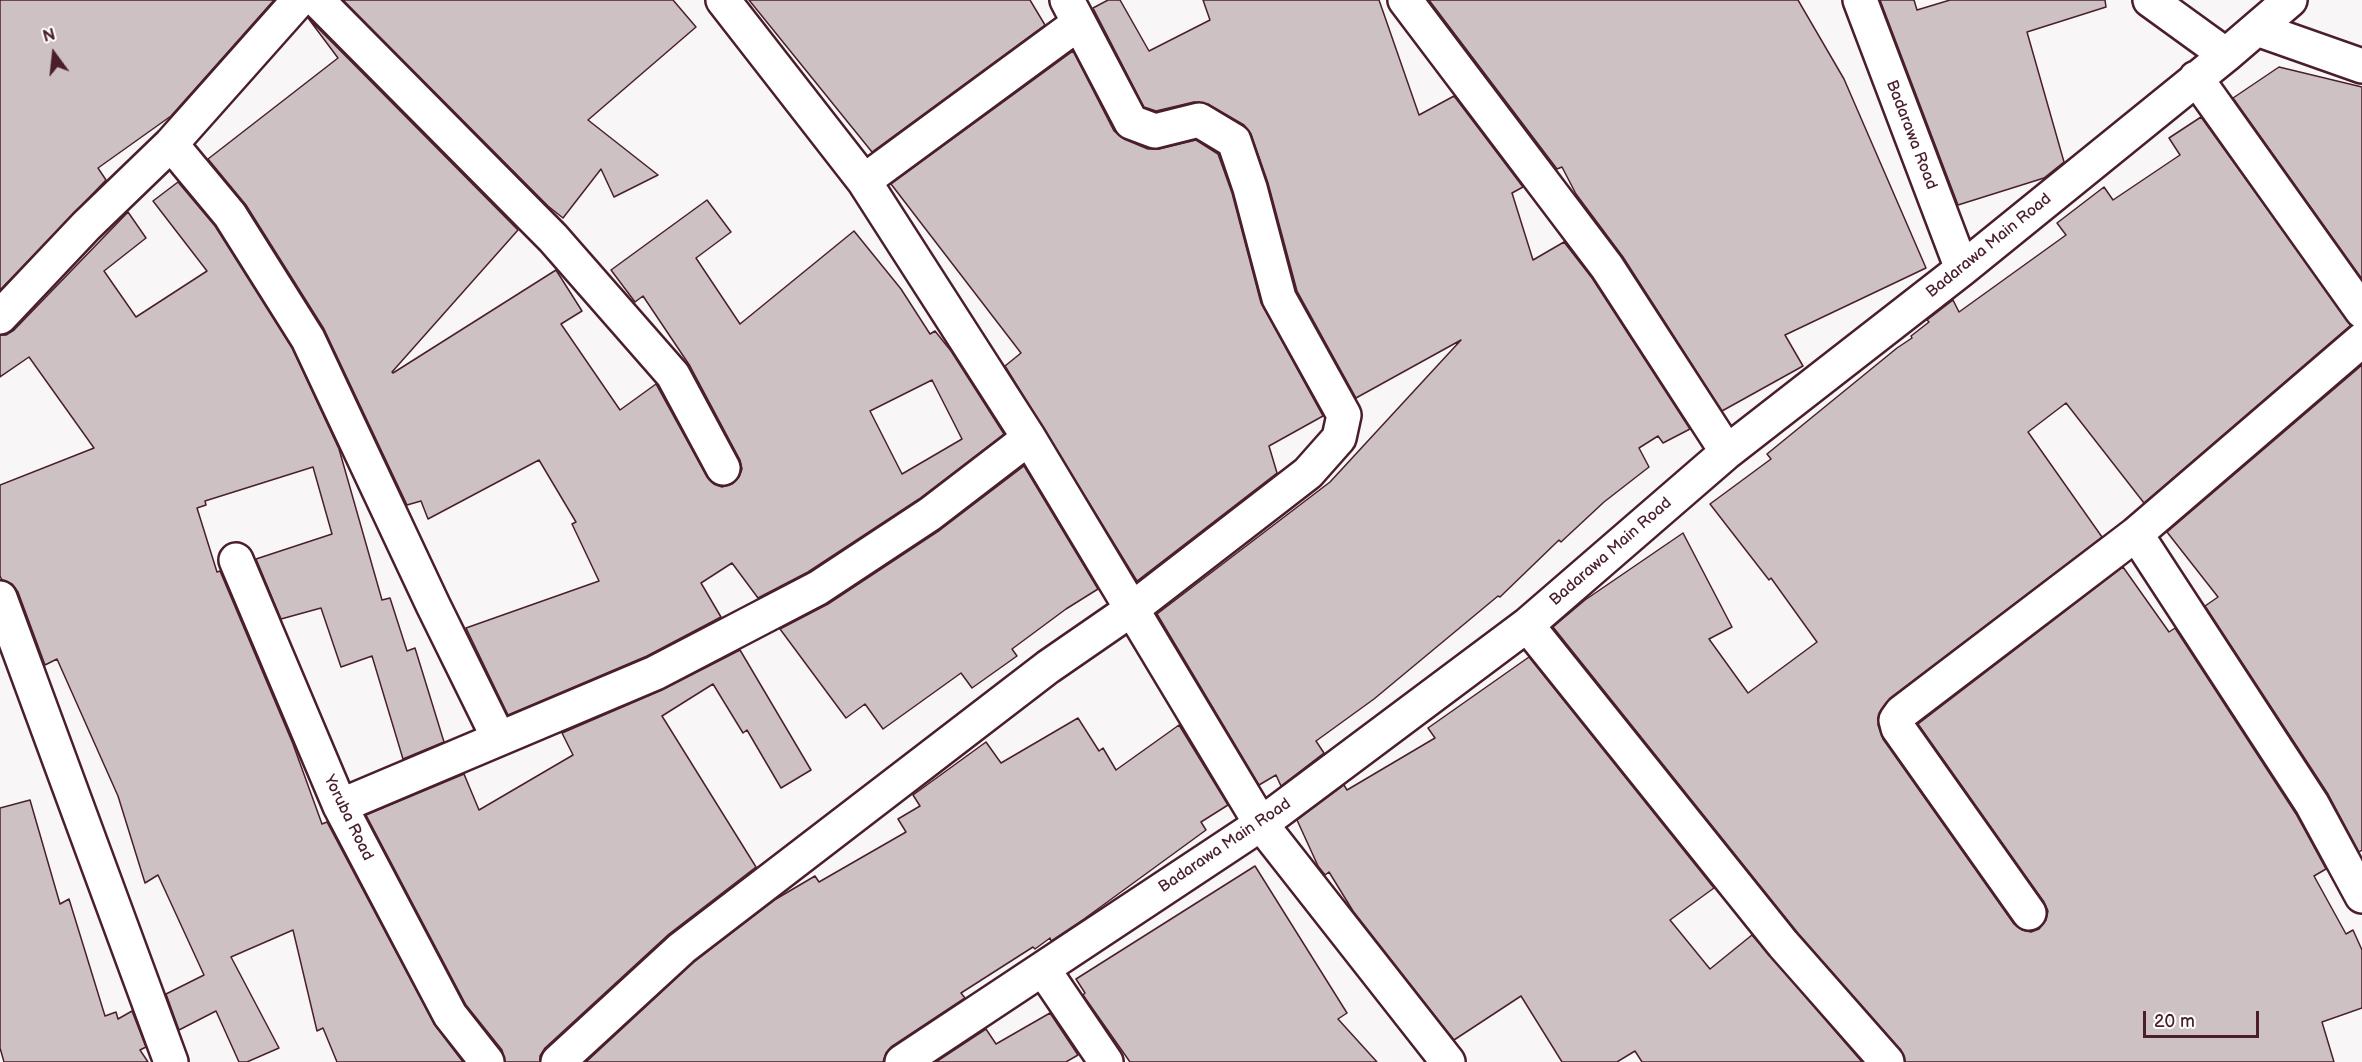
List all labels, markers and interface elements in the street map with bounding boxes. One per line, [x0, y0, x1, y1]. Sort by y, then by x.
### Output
north arrow [24, 24, 84, 84]
text: N [41, 25, 57, 47]
street label: Badarawa Road [1881, 78, 1941, 192]
street label: Badarawa Main Road [1923, 190, 2055, 302]
street label: Badarawa Main Road [1546, 494, 1676, 610]
street label: Yoruba Road [319, 772, 377, 864]
street label: Badarawa Main Road [1155, 795, 1295, 897]
scale bar [2146, 999, 2262, 1037]
text: 20 m [2154, 1011, 2195, 1032]

